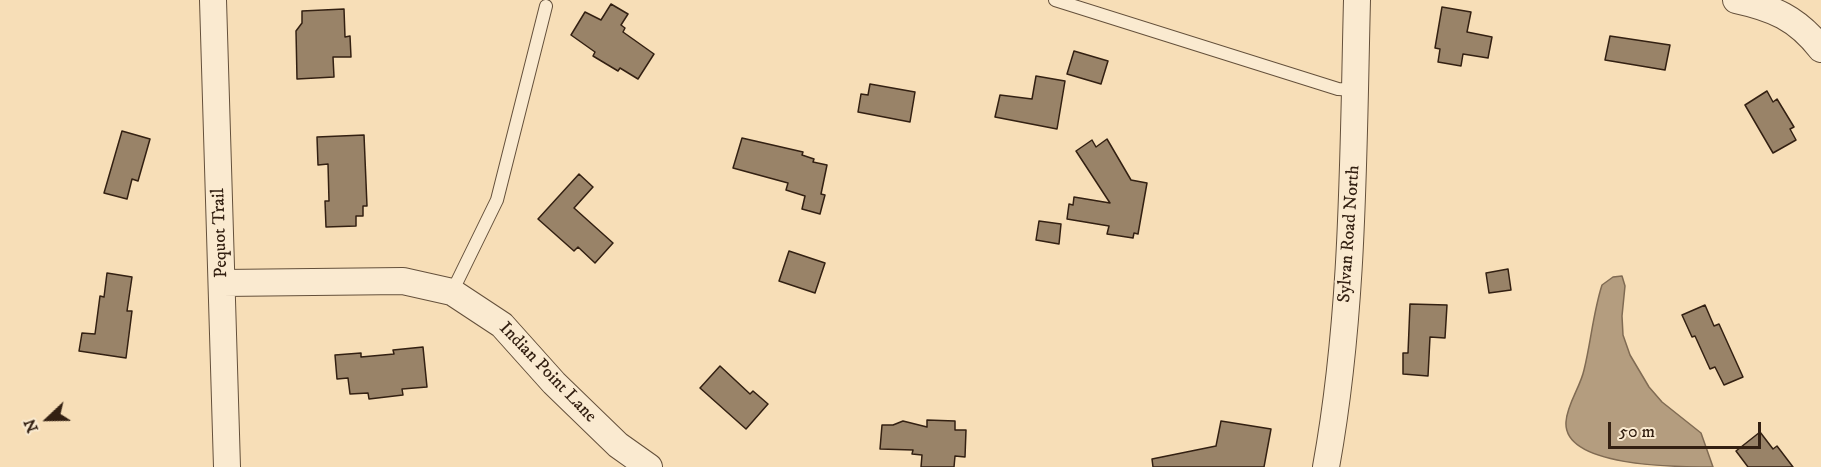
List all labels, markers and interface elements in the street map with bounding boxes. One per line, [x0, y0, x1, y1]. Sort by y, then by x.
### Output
street label: Sylvan Road North [1334, 165, 1366, 303]
street label: Pequot Trail [209, 188, 233, 278]
street label: Indian Point Lane [494, 318, 600, 428]
north arrow [18, 389, 78, 449]
scale bar [1611, 410, 1764, 448]
text: N [20, 416, 43, 436]
text: 50 m [1619, 421, 1655, 443]

